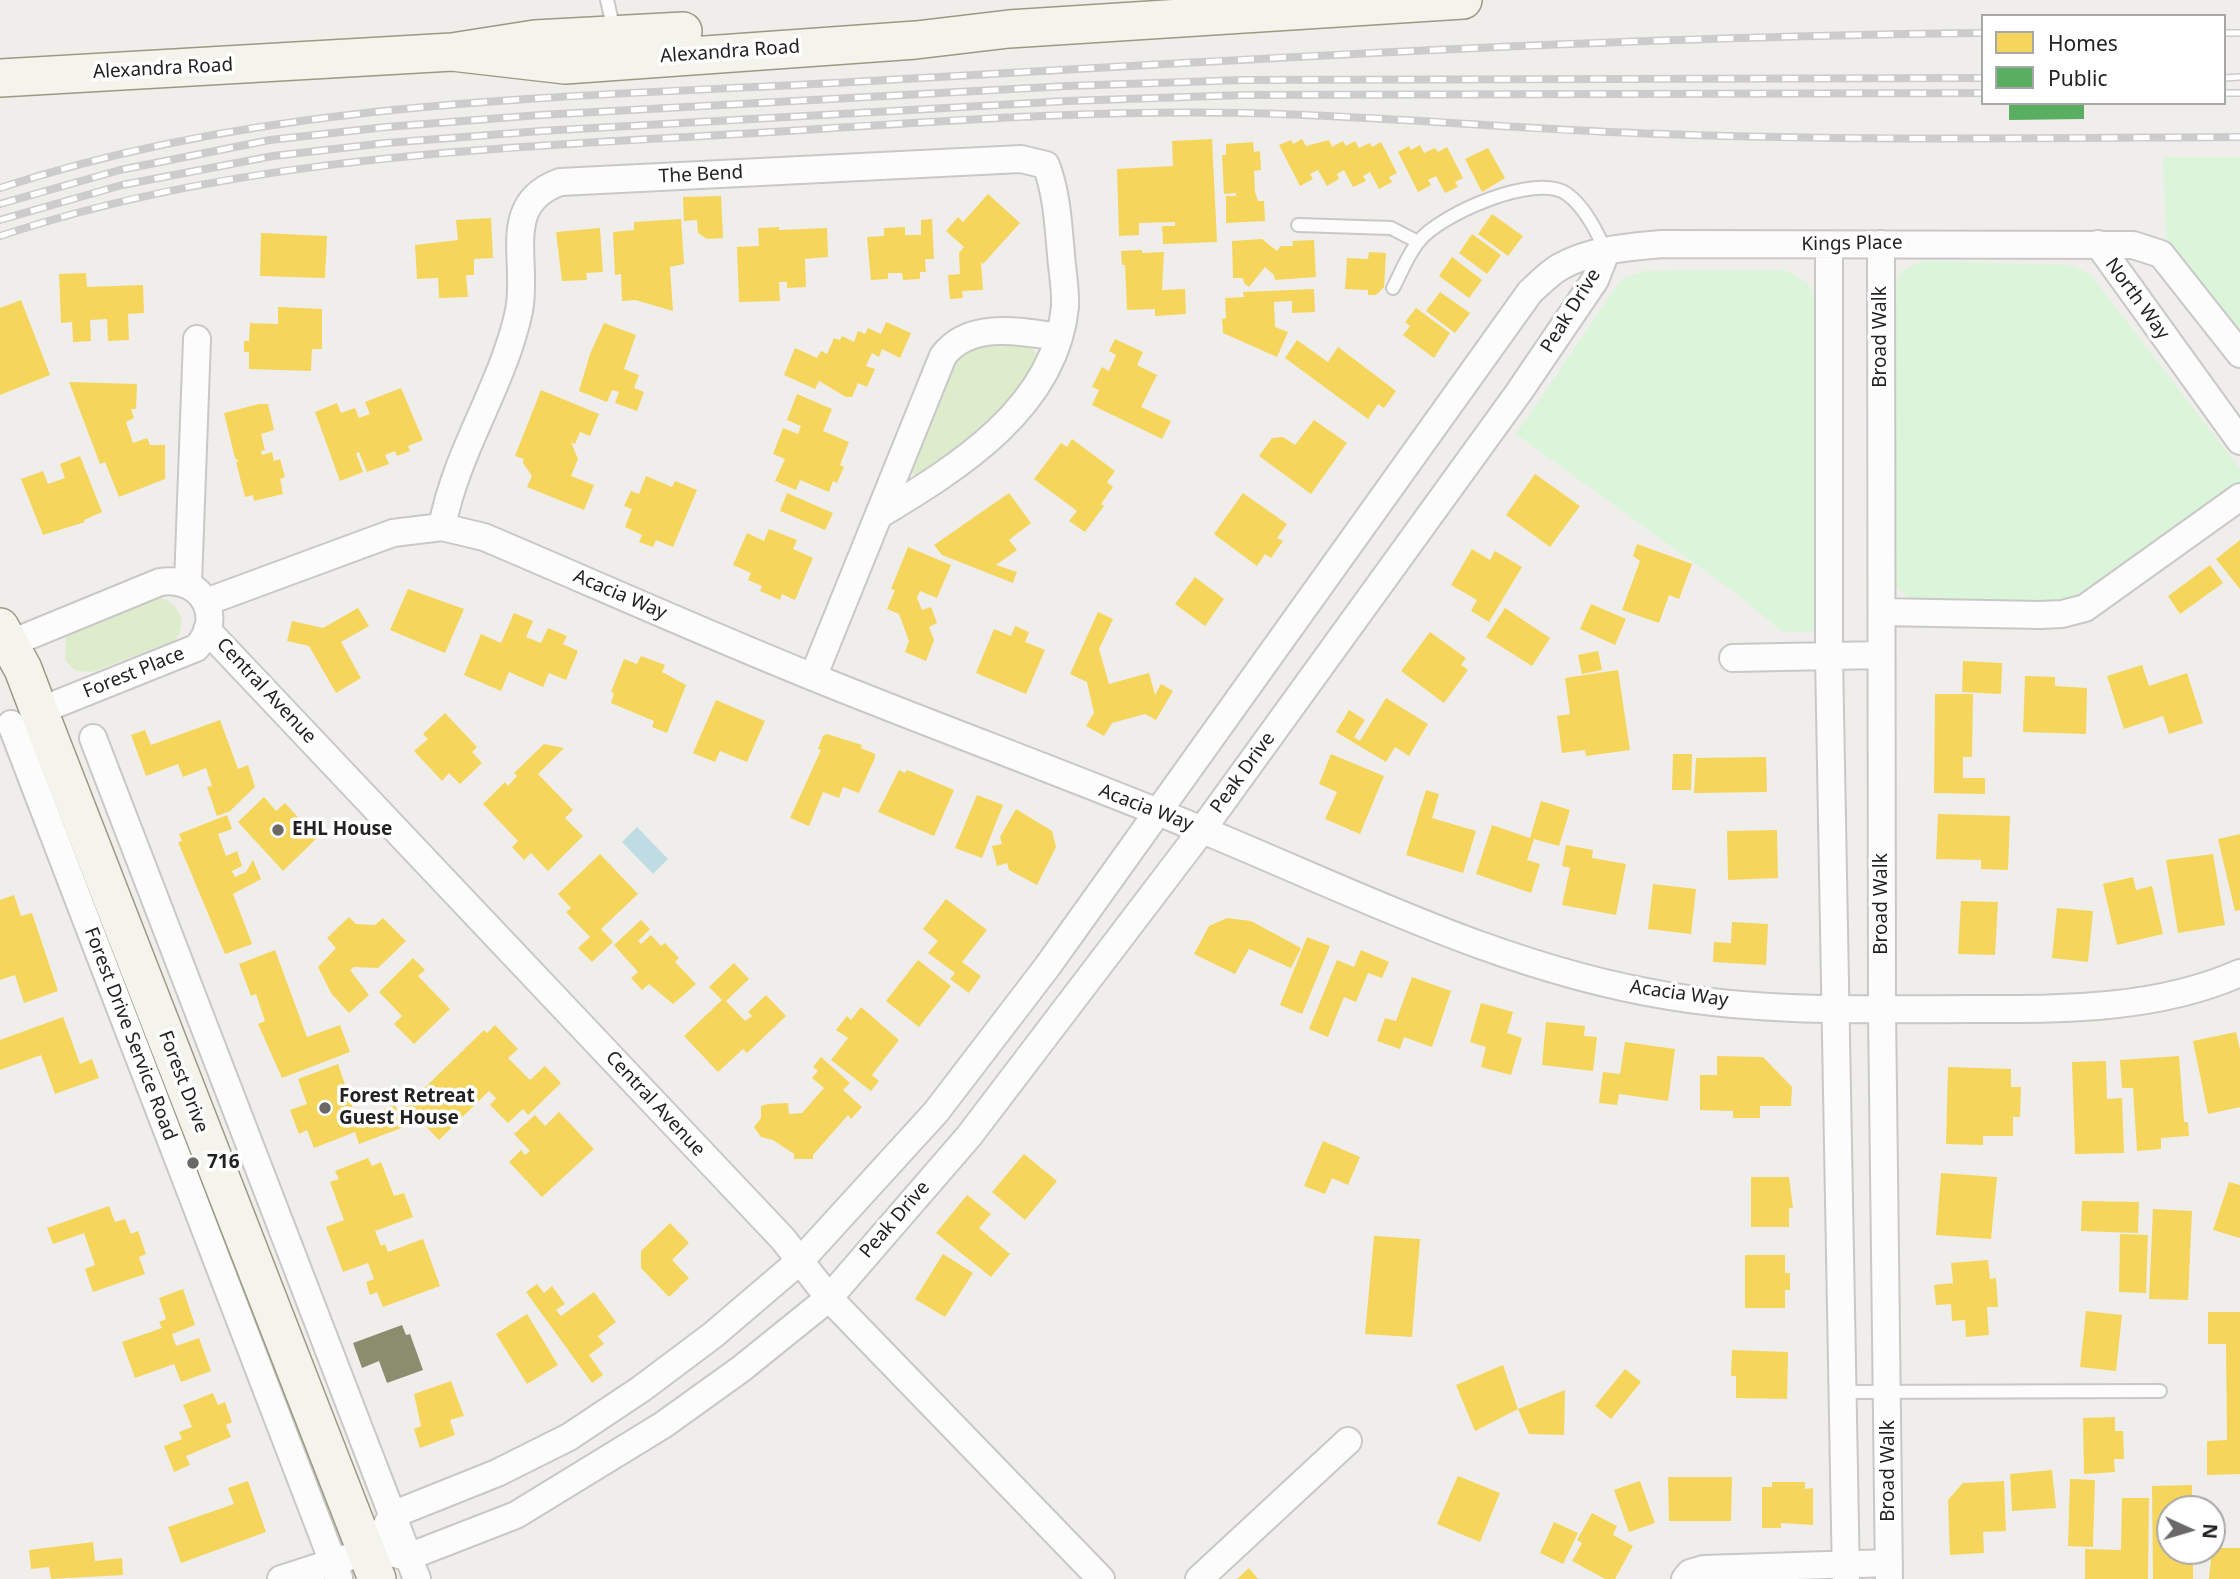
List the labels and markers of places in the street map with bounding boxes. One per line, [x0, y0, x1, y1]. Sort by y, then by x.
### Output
place label: EHL House [292, 819, 392, 841]
marker: EHL House [270, 822, 286, 838]
place label: Forest Retreat Guest House [339, 1086, 475, 1130]
marker: Forest Retreat Guest House [317, 1100, 333, 1116]
place label: 716 [207, 1152, 240, 1174]
marker: 716 [185, 1155, 201, 1171]

